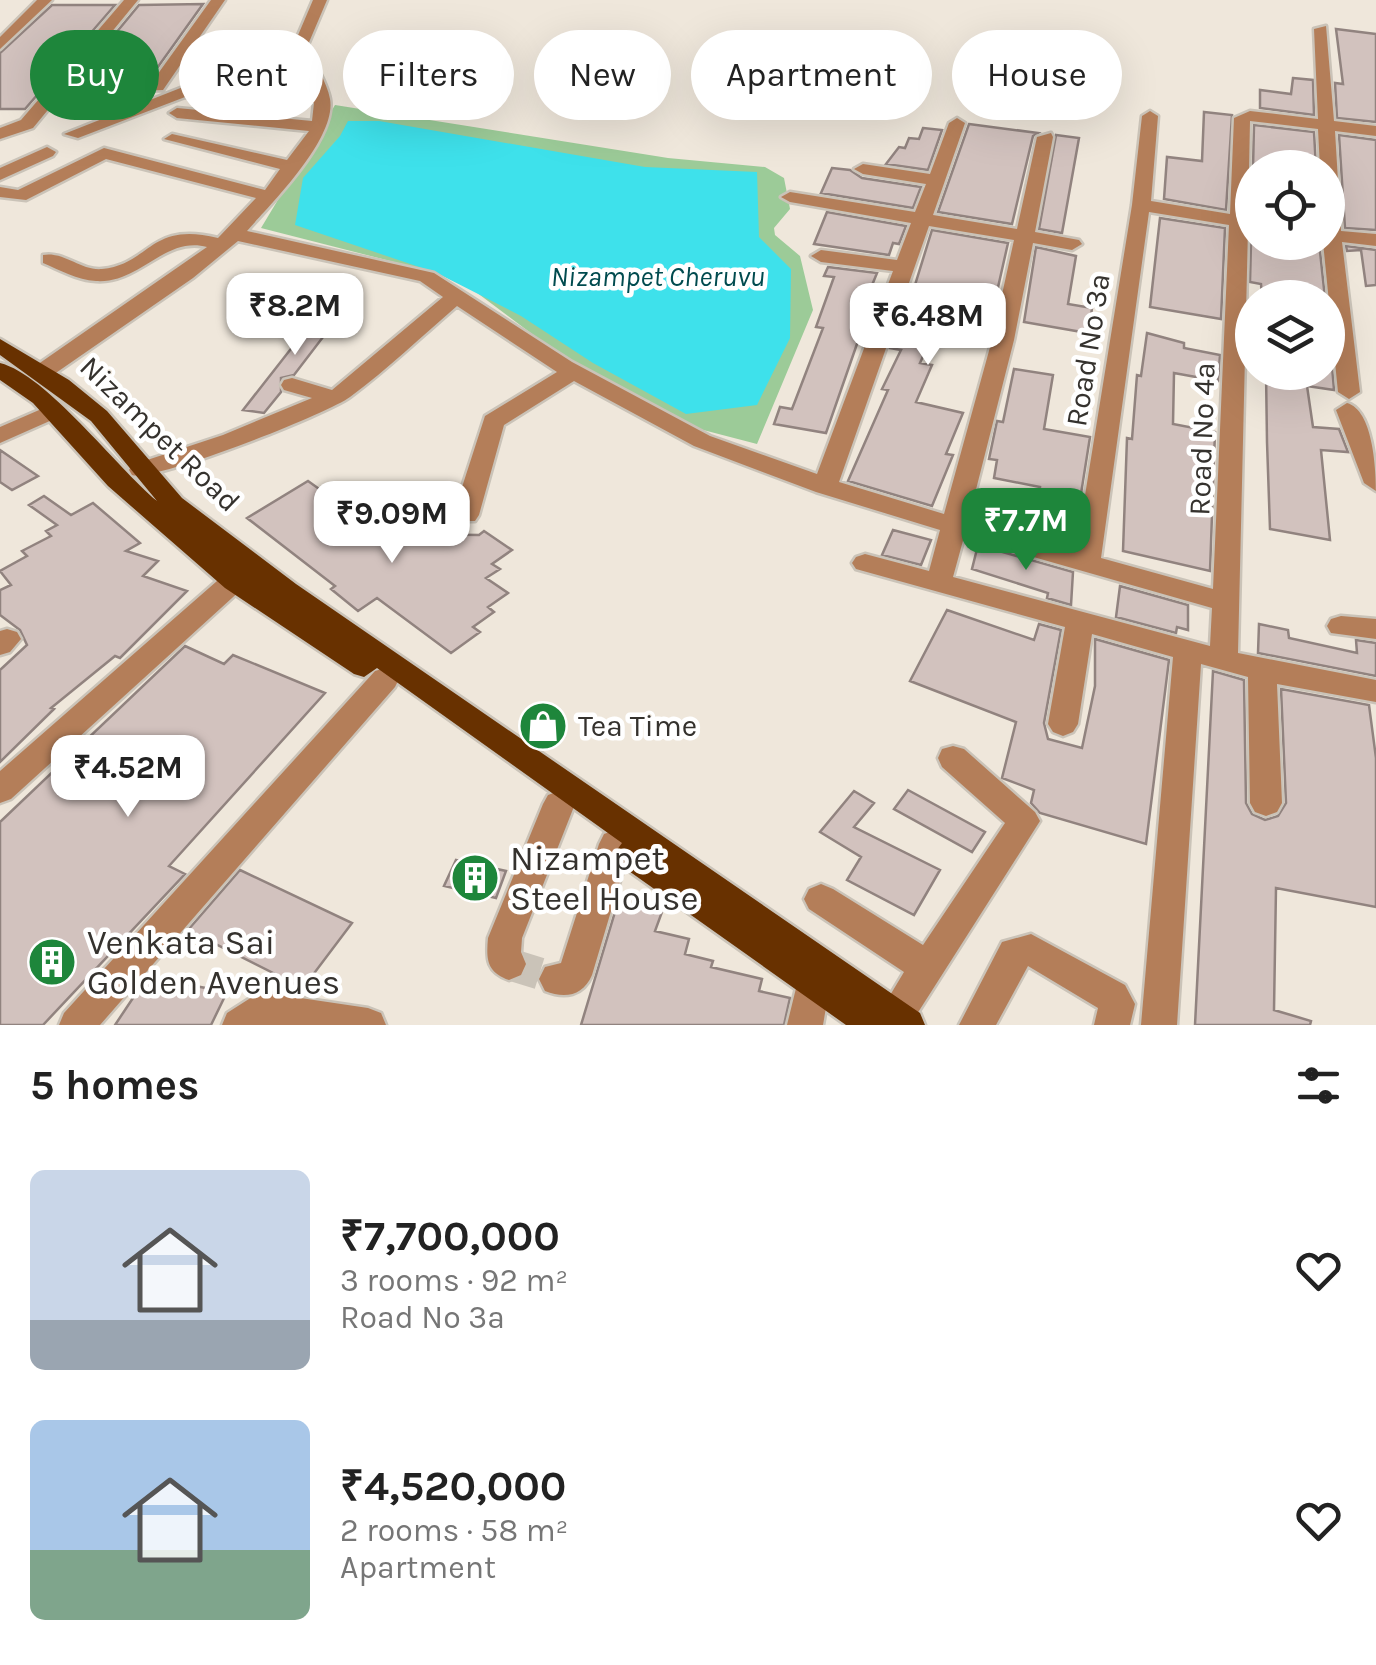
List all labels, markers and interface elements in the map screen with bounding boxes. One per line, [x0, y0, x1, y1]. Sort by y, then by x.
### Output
chip: Buy [30, 30, 159, 120]
chip: Rent [179, 30, 323, 120]
chip: Filters [343, 30, 514, 120]
chip: New [534, 30, 671, 120]
chip: Apartment [691, 30, 932, 120]
chip: House [952, 30, 1122, 120]
map controls [1235, 150, 1345, 390]
button: locate [1235, 150, 1345, 260]
water label: Nizampet Cheruvu [551, 260, 765, 293]
street label: Road No 3a [1058, 271, 1118, 429]
pin: ₹8.2M [225, 273, 365, 358]
button: layers [1235, 280, 1345, 390]
pin: ₹6.48M [847, 283, 1009, 368]
text: ₹8.2M [248, 287, 342, 324]
text: ₹6.48M [872, 297, 984, 334]
street label: Nizampet Road [72, 349, 248, 519]
street label: Road No 4a [1181, 362, 1223, 516]
pin: ₹9.09M [311, 481, 473, 566]
pin: ₹7.7M [956, 488, 1096, 573]
text: ₹9.09M [336, 495, 448, 532]
text: ₹7.7M [983, 502, 1069, 539]
shop icon: Tea Time [517, 700, 569, 752]
place label: Tea Time [578, 708, 697, 744]
pin: ₹4.52M [47, 735, 209, 820]
text: ₹4.52M [73, 749, 183, 786]
place label: Nizampet Steel House [510, 838, 698, 919]
building icon: Nizampet Steel House [449, 852, 501, 904]
place label: Venkata Sai Golden Avenues [87, 922, 340, 1003]
building icon: Venkata Sai Golden Avenues [26, 936, 78, 988]
icon: filters [1291, 1058, 1346, 1113]
text: 5 homes [30, 1060, 199, 1110]
icon: home [110, 1210, 230, 1330]
text: ₹7,700,000 [340, 1211, 560, 1261]
icon: heart [1291, 1243, 1346, 1298]
text: 3 rooms · 92 m² [340, 1262, 568, 1299]
text: Road No 3a [340, 1299, 505, 1336]
icon: home [110, 1460, 230, 1580]
text: ₹4,520,000 [340, 1461, 566, 1511]
icon: heart [1291, 1493, 1346, 1548]
text: 2 rooms · 58 m² [340, 1512, 568, 1549]
text: Apartment [340, 1549, 496, 1586]

